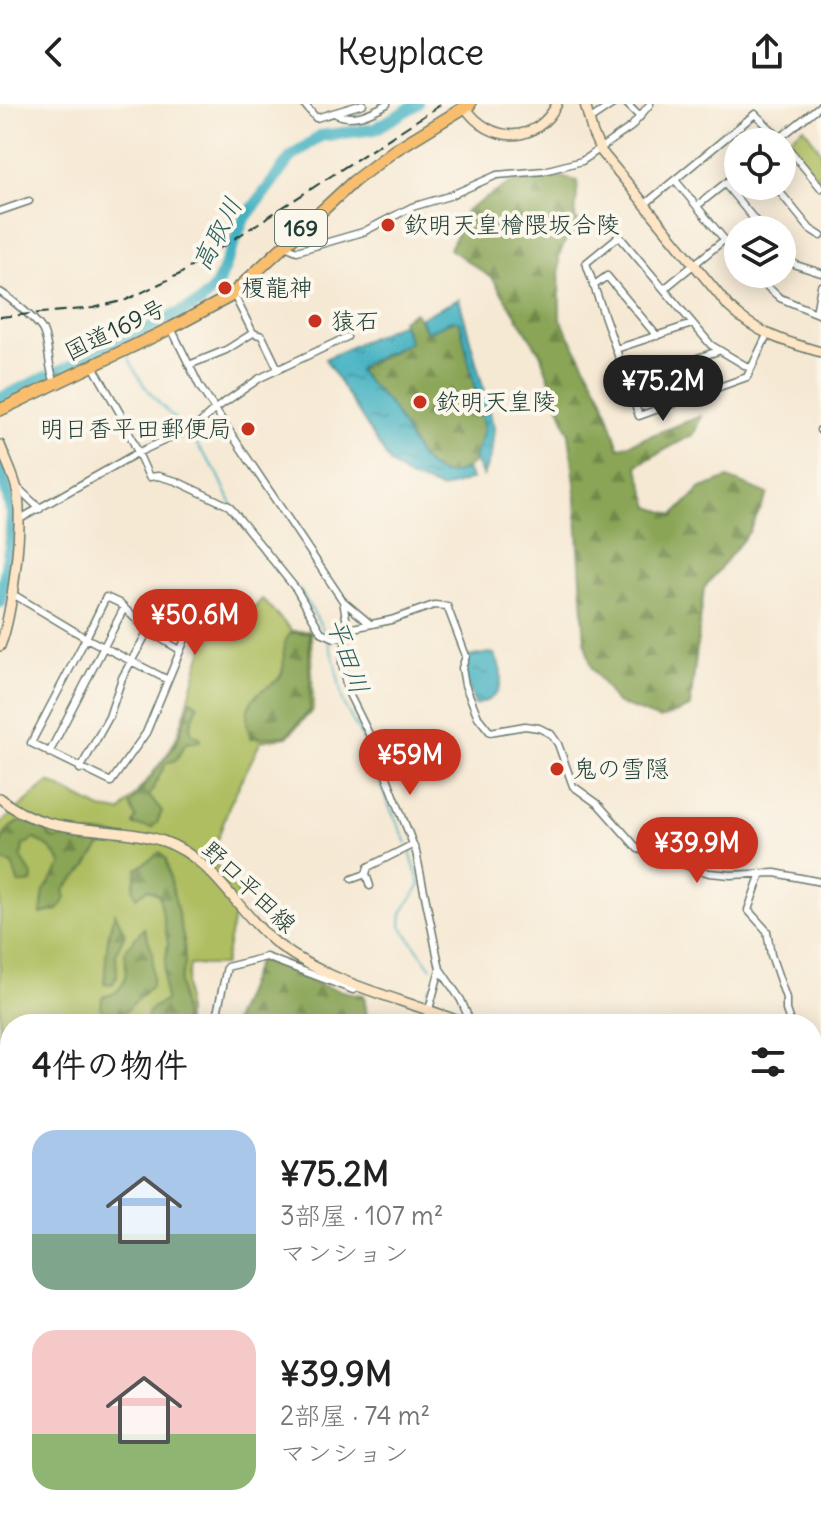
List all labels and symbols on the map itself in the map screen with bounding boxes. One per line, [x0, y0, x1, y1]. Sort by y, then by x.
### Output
water label: 高取川 [184, 192, 249, 276]
place label: 欽明天皇檜隈坂合陵 [404, 209, 620, 239]
road number: 169 [275, 210, 327, 246]
marker: 欽明天皇檜隈坂合陵 [379, 216, 397, 234]
place label: 榎龍神 [241, 272, 313, 302]
marker: 榎龍神 [216, 279, 234, 297]
street label: 国道169号 [59, 292, 170, 367]
place label: 猿石 [331, 305, 379, 335]
marker: 猿石 [306, 312, 324, 330]
pin: ¥75.2M [598, 355, 728, 423]
place label: 欽明天皇陵 [436, 386, 556, 416]
marker: 欽明天皇陵 [411, 393, 429, 411]
place label: 明日香平田郵便局 [40, 413, 232, 443]
marker: 明日香平田郵便局 [239, 420, 257, 438]
pin: ¥50.6M [130, 589, 260, 657]
water label: 平田川 [320, 614, 377, 698]
pin: ¥59M [363, 729, 457, 797]
place label: 鬼の雪隠 [573, 753, 669, 783]
marker: 鬼の雪隠 [548, 760, 566, 778]
pin: ¥39.9M [632, 817, 762, 885]
street label: 野口平田線 [196, 834, 303, 939]

